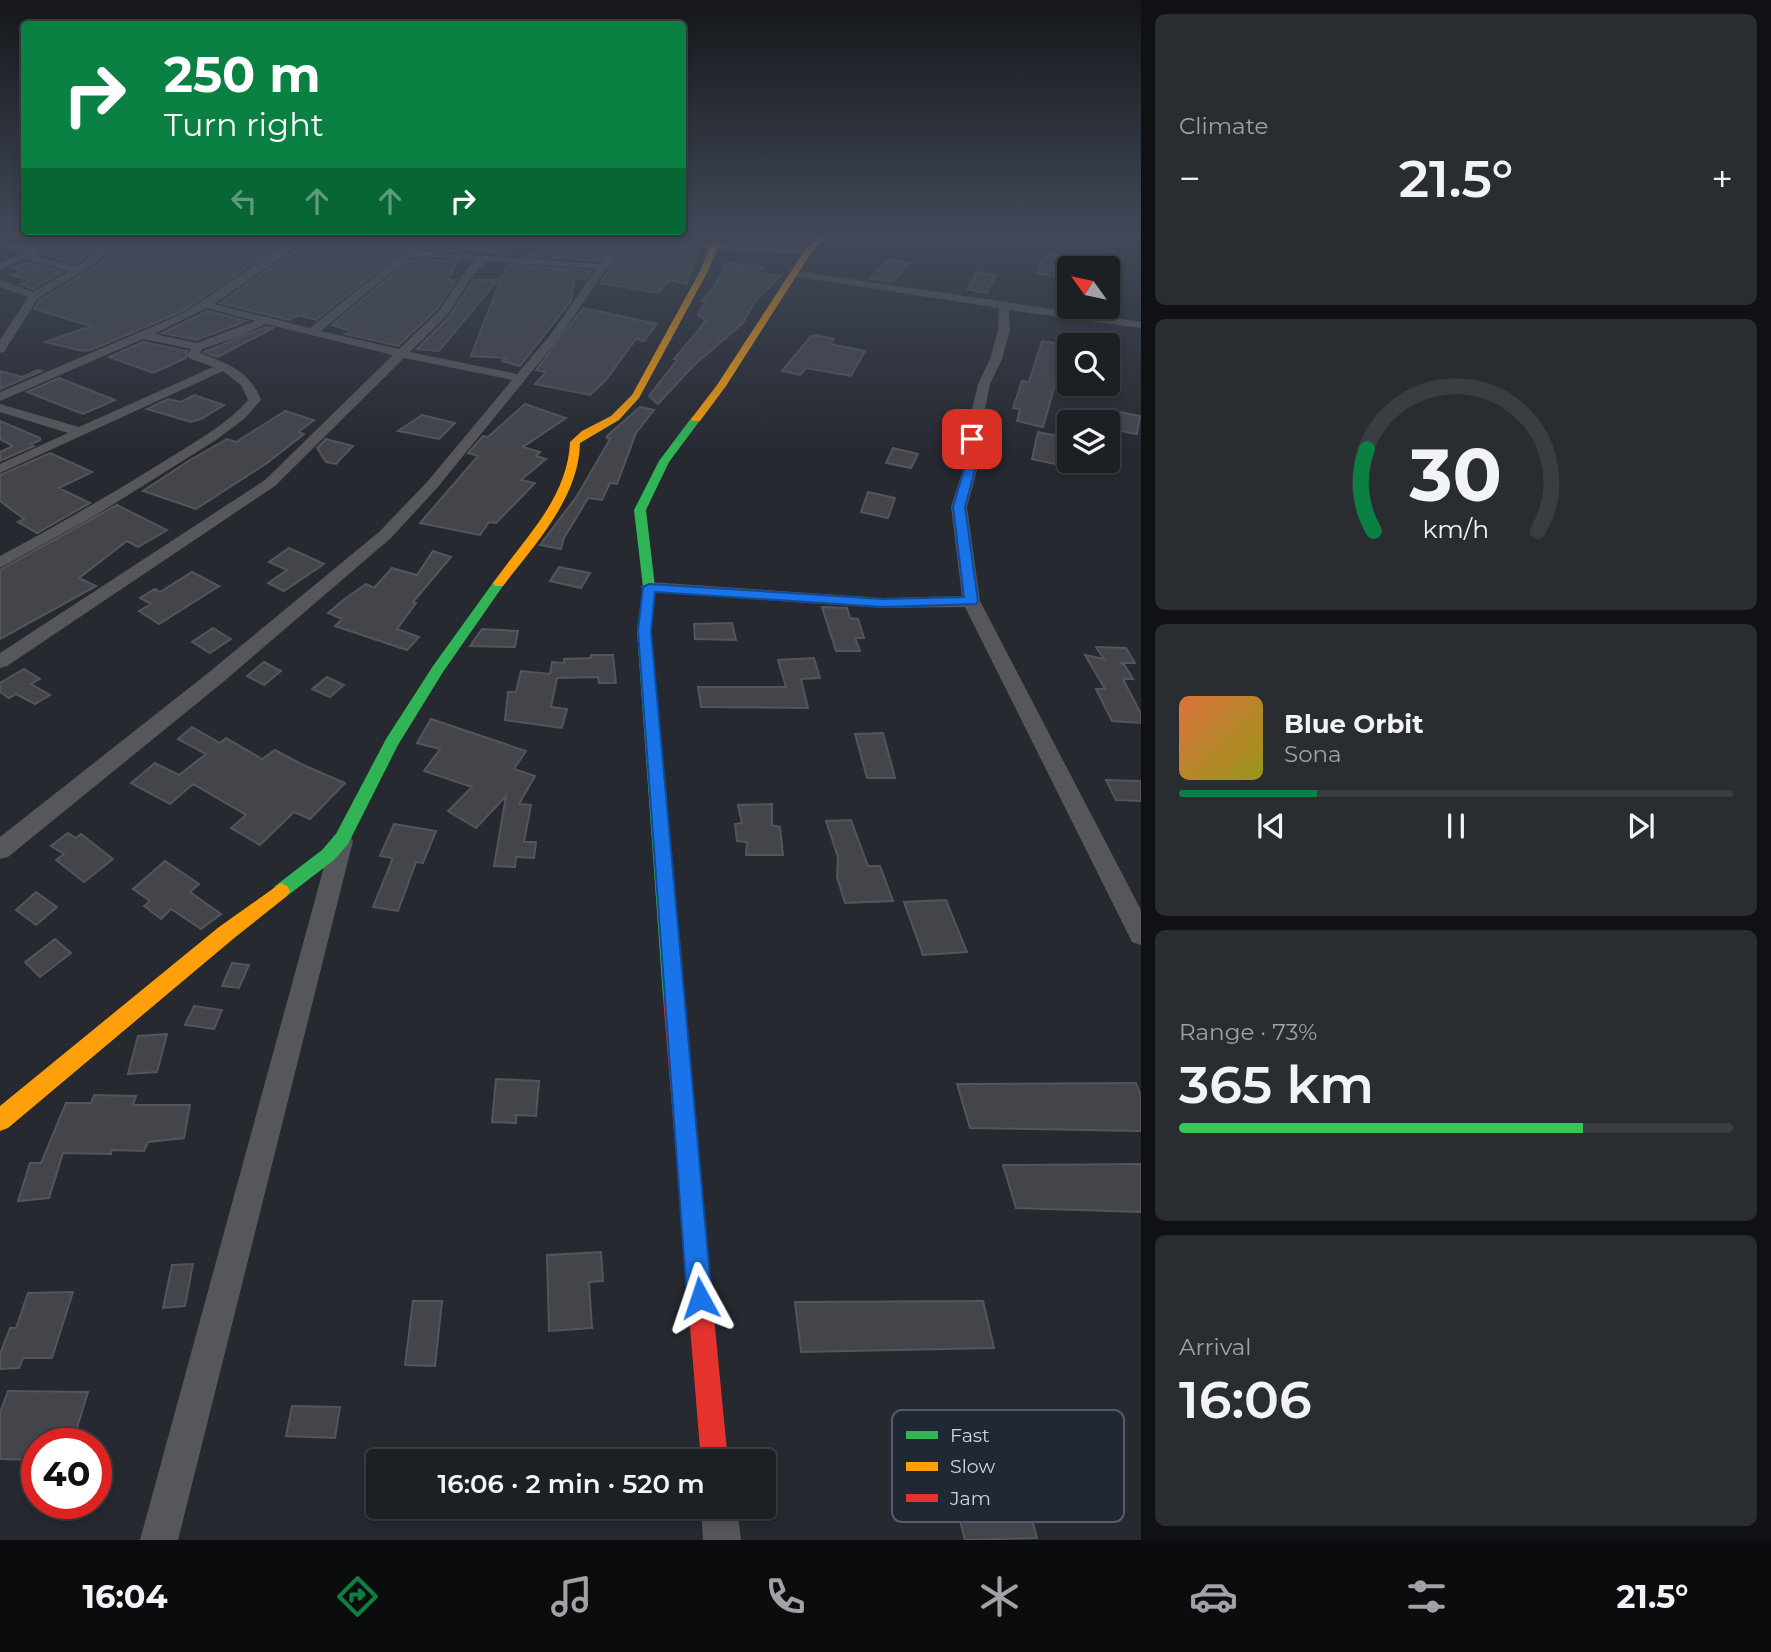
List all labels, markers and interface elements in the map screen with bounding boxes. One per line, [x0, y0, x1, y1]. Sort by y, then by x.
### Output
text: 250 m [164, 45, 321, 104]
icon: right [49, 49, 140, 140]
text: Turn right [164, 105, 324, 144]
text: Climate [1179, 112, 1268, 140]
text: 21.5° [1399, 147, 1513, 210]
text: − [1179, 155, 1201, 202]
text: + [1711, 155, 1733, 202]
icon: left [225, 182, 263, 220]
icon: ahead [298, 182, 336, 220]
icon: ahead [371, 182, 409, 220]
icon: right [444, 182, 482, 220]
north arrow [1057, 256, 1120, 318]
map controls [1057, 256, 1120, 473]
button: search [1057, 333, 1120, 396]
pin [942, 409, 1002, 469]
button: layers [1057, 410, 1120, 473]
icon: arrive [953, 420, 991, 458]
text: 30 [1409, 431, 1502, 519]
text: km/h [1423, 514, 1489, 544]
text: Blue Orbit [1284, 708, 1423, 740]
text: Sona [1284, 740, 1342, 768]
icon: previous [1252, 807, 1290, 845]
icon: pause [1437, 807, 1475, 845]
icon: next [1622, 807, 1660, 845]
text: Range · 73% [1179, 1018, 1317, 1046]
text: 365 km [1179, 1053, 1374, 1116]
position arrow [663, 1261, 737, 1335]
text: Arrival [1179, 1333, 1252, 1361]
text: 16:06 [1179, 1368, 1312, 1431]
legend [892, 1410, 1124, 1522]
text: Fast [950, 1424, 990, 1447]
speed limit sign: 40 [21, 1428, 112, 1519]
text: Slow [950, 1455, 995, 1478]
text: 16:06 · 2 min · 520 m [437, 1468, 705, 1500]
text: Jam [949, 1487, 991, 1510]
icon: directions [333, 1572, 382, 1621]
icon: music [547, 1572, 596, 1621]
icon: phone [761, 1572, 810, 1621]
icon: climate [975, 1572, 1024, 1621]
icon: car [1189, 1572, 1238, 1621]
icon: filters [1402, 1572, 1451, 1621]
text: 16:04 [82, 1577, 168, 1616]
text: 21.5° [1616, 1577, 1688, 1616]

